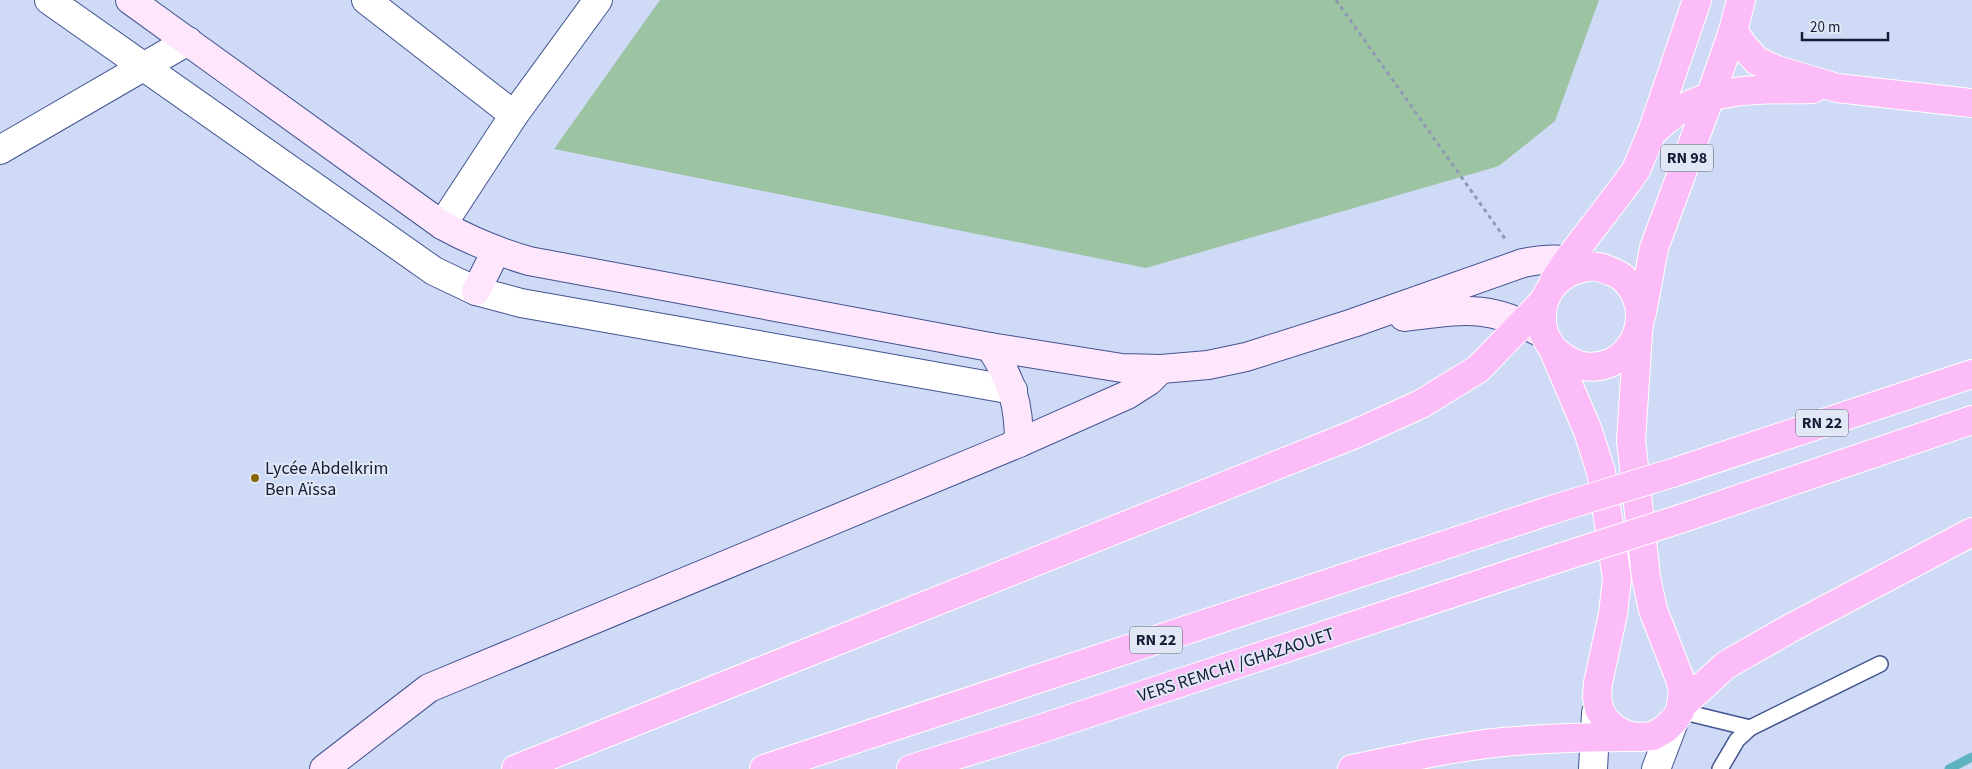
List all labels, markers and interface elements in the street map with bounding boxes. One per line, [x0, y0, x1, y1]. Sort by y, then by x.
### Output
scale bar [1802, 10, 1888, 42]
text: 20 m [1810, 17, 1840, 38]
road number: RN 98 [1661, 144, 1713, 172]
road number: RN 22 [1796, 409, 1848, 436]
place label: Lycée Abdelkrim Ben Aïssa [265, 456, 388, 502]
marker: Lycée Abdelkrim Ben Aïssa [249, 472, 261, 484]
street label: VERS REMCHI /GHAZAOUET [1134, 621, 1338, 709]
road number: RN 22 [1130, 626, 1182, 654]

